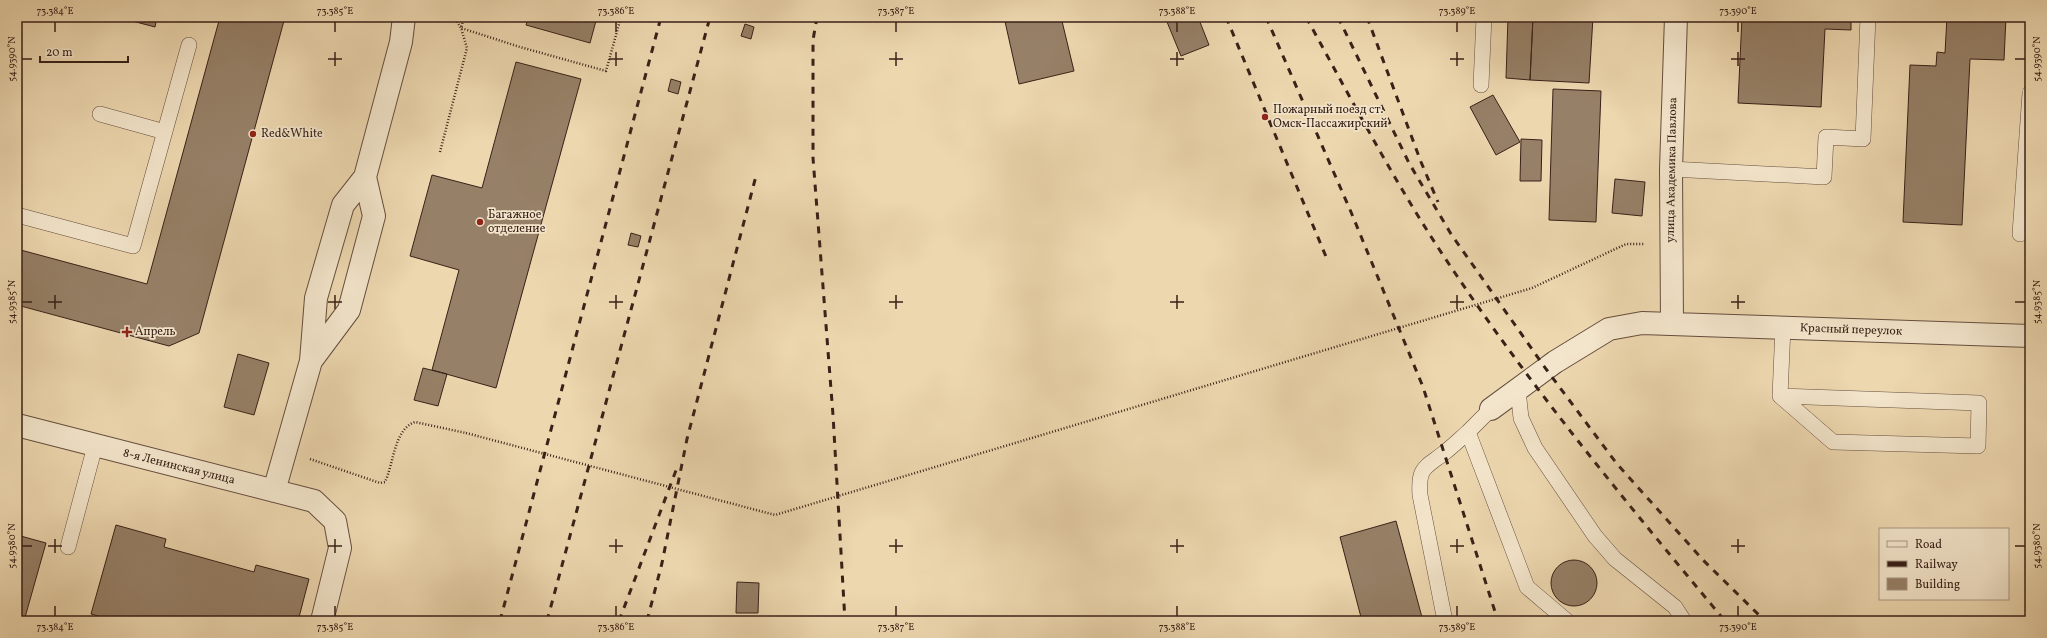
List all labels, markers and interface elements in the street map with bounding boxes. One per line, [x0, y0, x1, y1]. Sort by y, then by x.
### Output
text: 73.384°E [37, 4, 73, 18]
text: 73.385°E [317, 4, 353, 18]
text: 73.386°E [598, 4, 634, 18]
text: 73.387°E [878, 4, 914, 18]
text: 73.388°E [1159, 4, 1195, 18]
text: 73.389°E [1439, 4, 1475, 18]
text: 73.390°E [1719, 4, 1757, 18]
text: 54.9390°N [5, 36, 19, 82]
text: 54.9390°N [2030, 36, 2044, 82]
scale bar [40, 38, 128, 64]
text: 20 m [46, 45, 73, 61]
street label: улица Академика Павлова [1663, 97, 1681, 243]
place label: Пожарный поезд ст. Омск-Пассажирский [1273, 102, 1388, 132]
marker: Пожарный поезд ст. Омск-Пассажирский [1260, 112, 1270, 122]
place label: Red&White [261, 126, 323, 142]
marker: Red&White [248, 129, 258, 139]
place label: Багажное отделение [488, 207, 546, 237]
marker: Багажное отделение [475, 217, 485, 227]
text: 54.9385°N [5, 279, 19, 324]
text: 54.9385°N [2030, 279, 2044, 324]
street label: Красный переулок [1800, 320, 1903, 340]
place label: Апрель [135, 324, 176, 340]
marker: Апрель [122, 327, 132, 337]
street label: 8-я Ленинская улица [121, 445, 237, 489]
text: 54.9380°N [5, 523, 19, 569]
text: 54.9380°N [2030, 523, 2044, 569]
legend [1879, 528, 2009, 600]
text: Road [1915, 537, 1942, 553]
text: Railway [1915, 557, 1958, 573]
text: Building [1915, 577, 1960, 593]
text: 73.384°E [37, 620, 73, 634]
text: 73.385°E [317, 620, 353, 634]
text: 73.386°E [598, 620, 634, 634]
text: 73.387°E [878, 620, 914, 634]
text: 73.388°E [1159, 620, 1195, 634]
text: 73.389°E [1439, 620, 1475, 634]
text: 73.390°E [1719, 620, 1757, 634]

